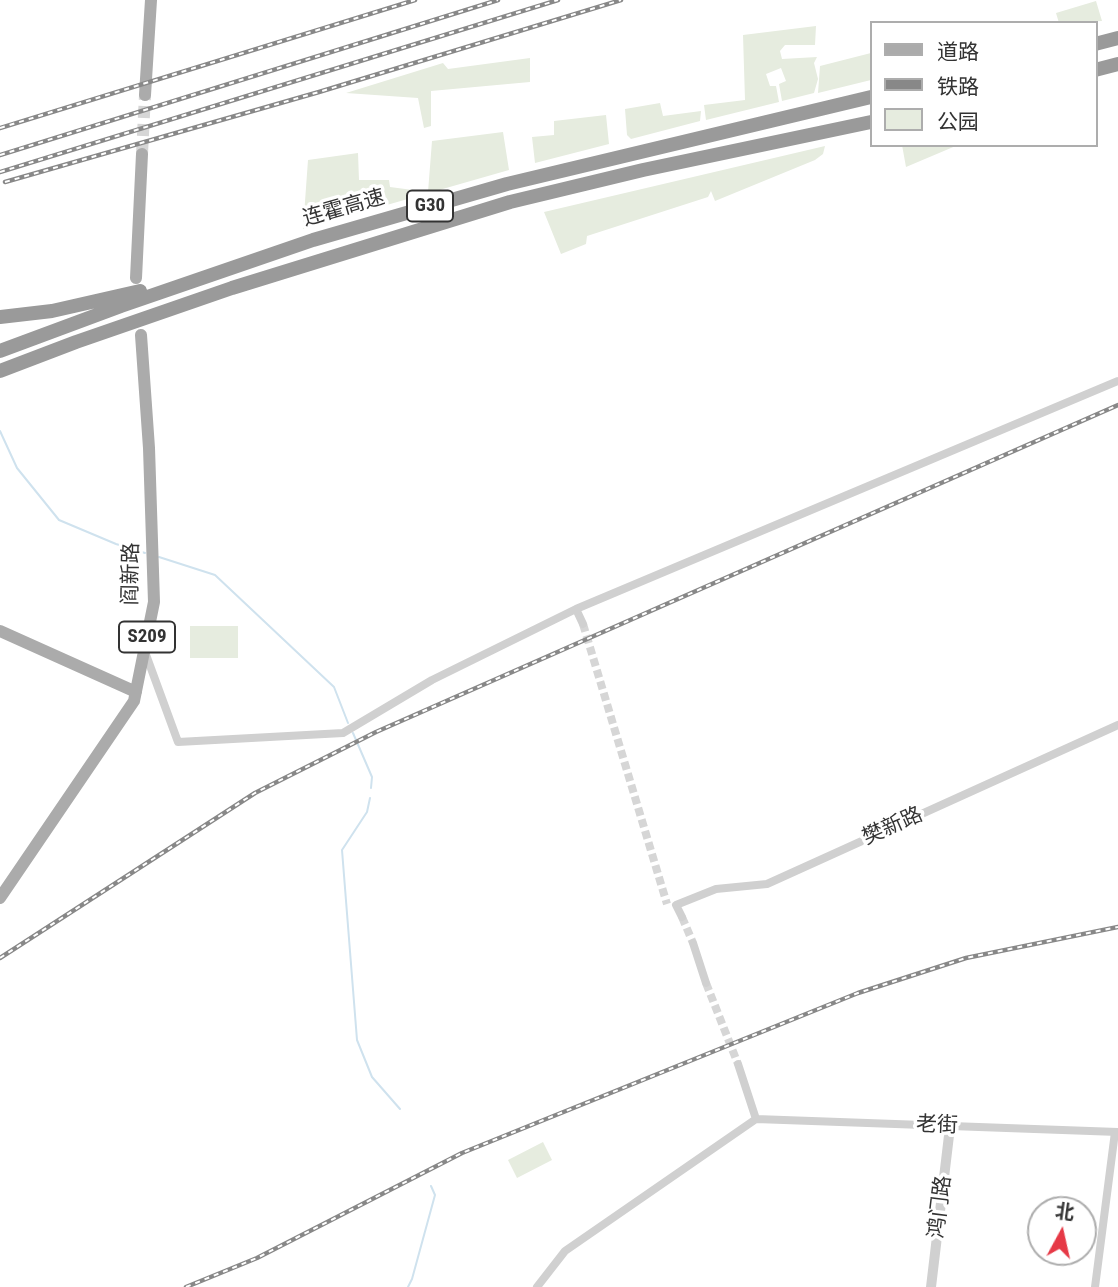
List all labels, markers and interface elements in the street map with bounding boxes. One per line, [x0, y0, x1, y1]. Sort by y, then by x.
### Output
legend [870, 21, 1097, 147]
text: 道路 [937, 40, 979, 64]
text: 铁路 [937, 75, 979, 99]
text: 公园 [937, 110, 979, 134]
street label: 连霍高速 [300, 185, 388, 233]
road number: G30 [407, 190, 453, 222]
street label: 阎新路 [119, 542, 145, 606]
road number: S209 [119, 622, 175, 652]
street label: 樊新路 [859, 803, 927, 851]
street label: 老街 [916, 1113, 958, 1139]
street label: 鸿门路 [925, 1174, 957, 1240]
north arrow [1027, 1196, 1097, 1266]
text: 北 [1054, 1199, 1076, 1224]

